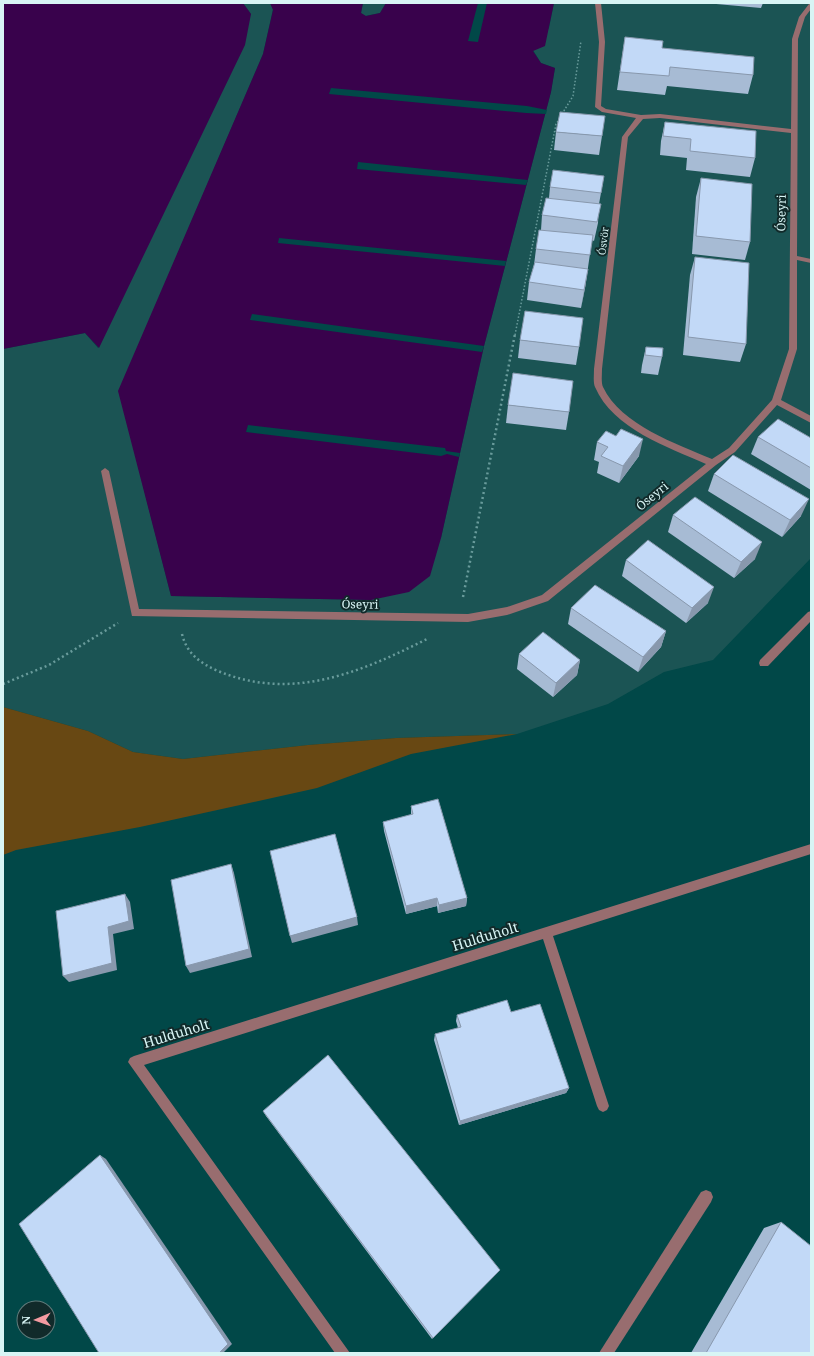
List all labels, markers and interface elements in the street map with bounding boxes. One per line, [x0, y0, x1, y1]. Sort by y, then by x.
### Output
street label: Óseyri [772, 194, 790, 232]
street label: Ósvör [594, 226, 612, 256]
street label: Óseyri [632, 478, 672, 514]
street label: Óseyri [341, 595, 379, 613]
street label: Hulduholt [450, 917, 520, 955]
street label: Hulduholt [141, 1014, 211, 1052]
north arrow [16, 1300, 56, 1340]
text: N [18, 1315, 33, 1325]

